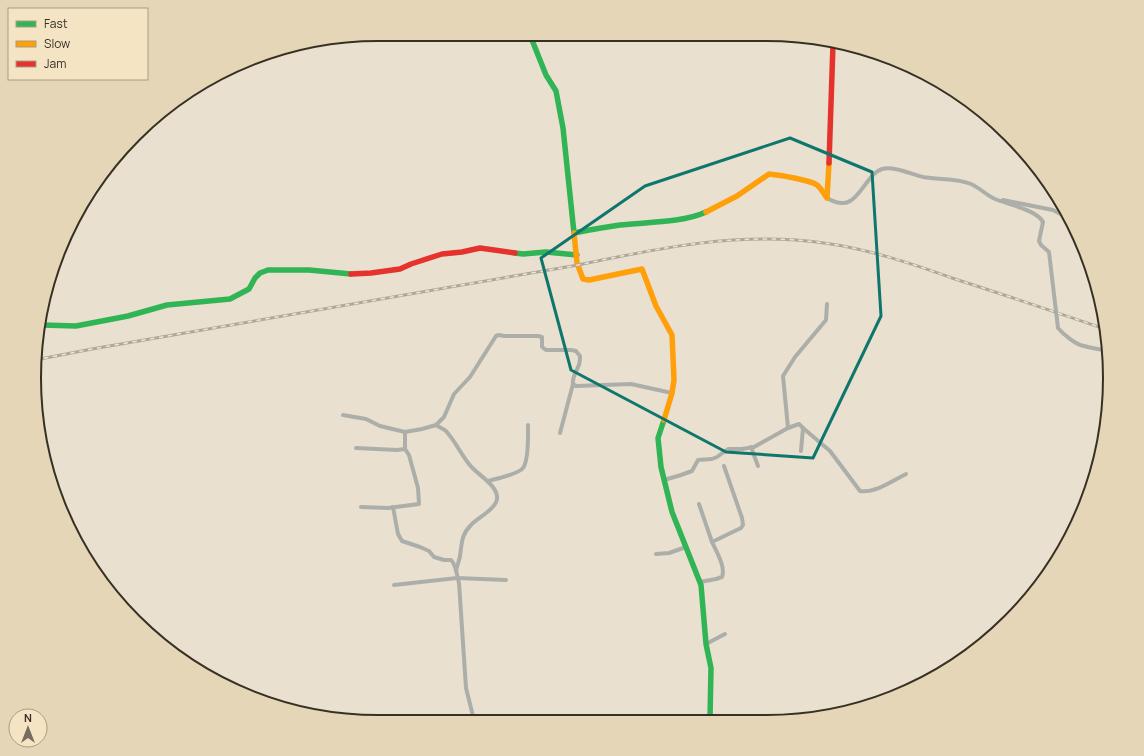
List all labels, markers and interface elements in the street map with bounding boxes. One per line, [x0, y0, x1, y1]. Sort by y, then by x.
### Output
legend [8, 8, 148, 80]
text: Fast [44, 15, 68, 32]
text: Slow [44, 35, 70, 52]
text: Jam [44, 55, 66, 72]
north arrow [8, 708, 48, 748]
text: N [24, 710, 32, 725]

